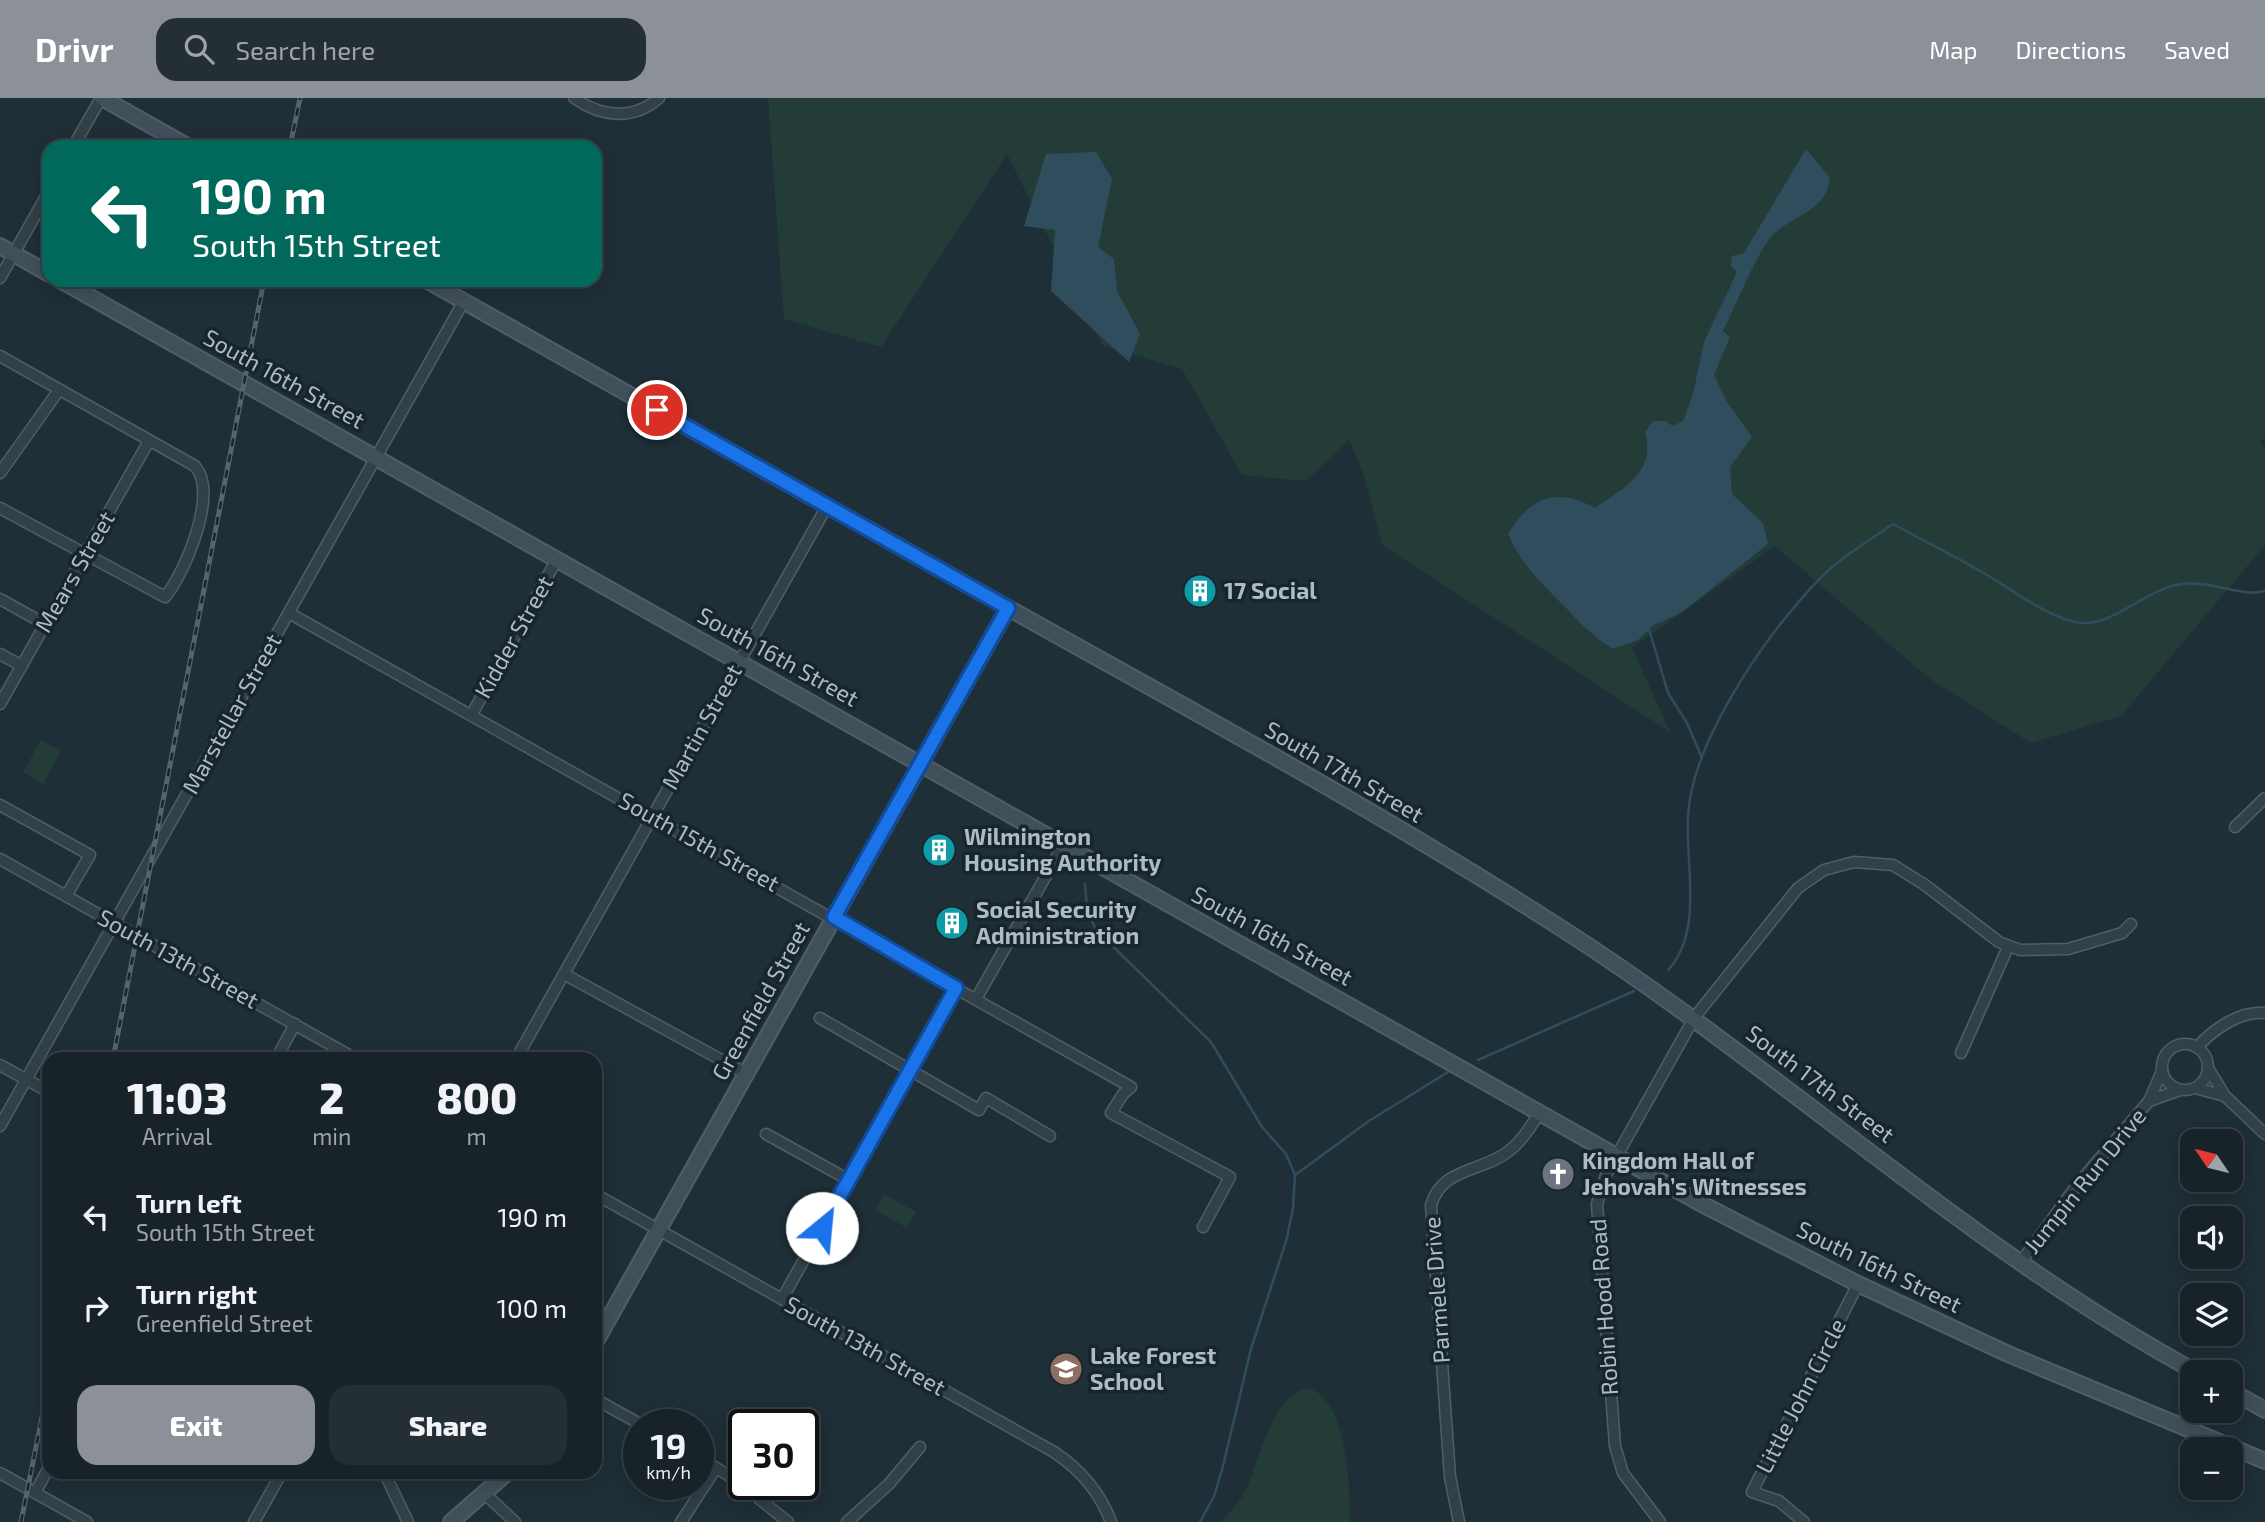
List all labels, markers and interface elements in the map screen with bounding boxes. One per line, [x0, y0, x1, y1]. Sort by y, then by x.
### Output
search box [156, 18, 646, 81]
text: Drivr [35, 29, 114, 69]
icon: search [180, 30, 218, 68]
text: Search here [236, 34, 375, 65]
text: Map [1929, 35, 1977, 64]
text: Directions [2015, 35, 2126, 64]
text: Saved [2164, 35, 2230, 64]
text: 190 m [192, 165, 327, 224]
icon: left [77, 168, 168, 259]
text: South 15th Street [192, 225, 441, 263]
street label: South 16th Street [199, 322, 370, 434]
pin [627, 380, 687, 440]
icon: arrive [638, 391, 676, 429]
street label: Mears Street [28, 506, 120, 637]
street label: Kidder Street [468, 570, 558, 703]
building icon: 17 Social [1181, 572, 1219, 610]
place label: 17 Social [1224, 576, 1317, 604]
street label: South 16th Street [693, 600, 864, 712]
street label: Marstellar Street [176, 628, 287, 799]
street label: Martin Street [655, 659, 747, 794]
street label: South 17th Street [1260, 714, 1429, 828]
street label: South 15th Street [614, 785, 785, 897]
place label: Wilmington Housing Authority [964, 822, 1161, 876]
building icon: Wilmington Housing Authority [920, 831, 958, 869]
street label: South 16th Street [1187, 879, 1358, 991]
place label: Social Security Administration [976, 895, 1139, 949]
street label: South 13th Street [93, 902, 264, 1014]
building icon: Social Security Administration [933, 904, 971, 942]
street label: Greenfield Street [705, 916, 815, 1085]
street label: South 17th Street [1741, 1018, 1900, 1148]
text: 11:03 [127, 1072, 227, 1122]
text: 2 [319, 1072, 344, 1122]
text: 800 [436, 1072, 517, 1122]
street label: Jumpin Run Drive [2017, 1102, 2151, 1259]
text: Arrival [142, 1122, 212, 1150]
text: min [312, 1122, 351, 1150]
text: m [467, 1122, 487, 1150]
north arrow [2180, 1129, 2244, 1192]
map controls [2180, 1129, 2243, 1500]
place label: Kingdom Hall of Jehovah’s Witnesses [1582, 1146, 1807, 1200]
church icon: Kingdom Hall of Jehovah’s Witnesses [1539, 1155, 1577, 1193]
text: Turn left [136, 1187, 242, 1218]
position arrow [785, 1191, 859, 1265]
icon: left [77, 1198, 115, 1236]
text: 190 m [498, 1201, 567, 1232]
button: sound [2180, 1206, 2243, 1269]
street label: South 16th Street [1792, 1214, 1967, 1318]
street label: Parmele Drive [1417, 1216, 1455, 1364]
text: South 15th Street [136, 1218, 315, 1246]
street label: Robin Hood Road [1583, 1218, 1623, 1396]
text: Turn right [136, 1278, 257, 1309]
button: layers [2180, 1283, 2243, 1346]
icon: right [77, 1289, 115, 1327]
street label: South 13th Street [780, 1289, 951, 1401]
text: 100 m [497, 1292, 567, 1323]
text: Greenfield Street [136, 1309, 313, 1337]
street label: Little John Circle [1749, 1314, 1851, 1478]
place label: Lake Forest School [1090, 1341, 1216, 1395]
school or university icon: Lake Forest School [1047, 1350, 1085, 1388]
button: + [2180, 1360, 2243, 1423]
button: Exit [77, 1385, 315, 1465]
button: Share [329, 1385, 567, 1465]
speed limit sign: 30 [728, 1409, 819, 1500]
text: 19 [651, 1424, 686, 1466]
button: − [2180, 1437, 2243, 1500]
text: km/h [646, 1461, 691, 1483]

